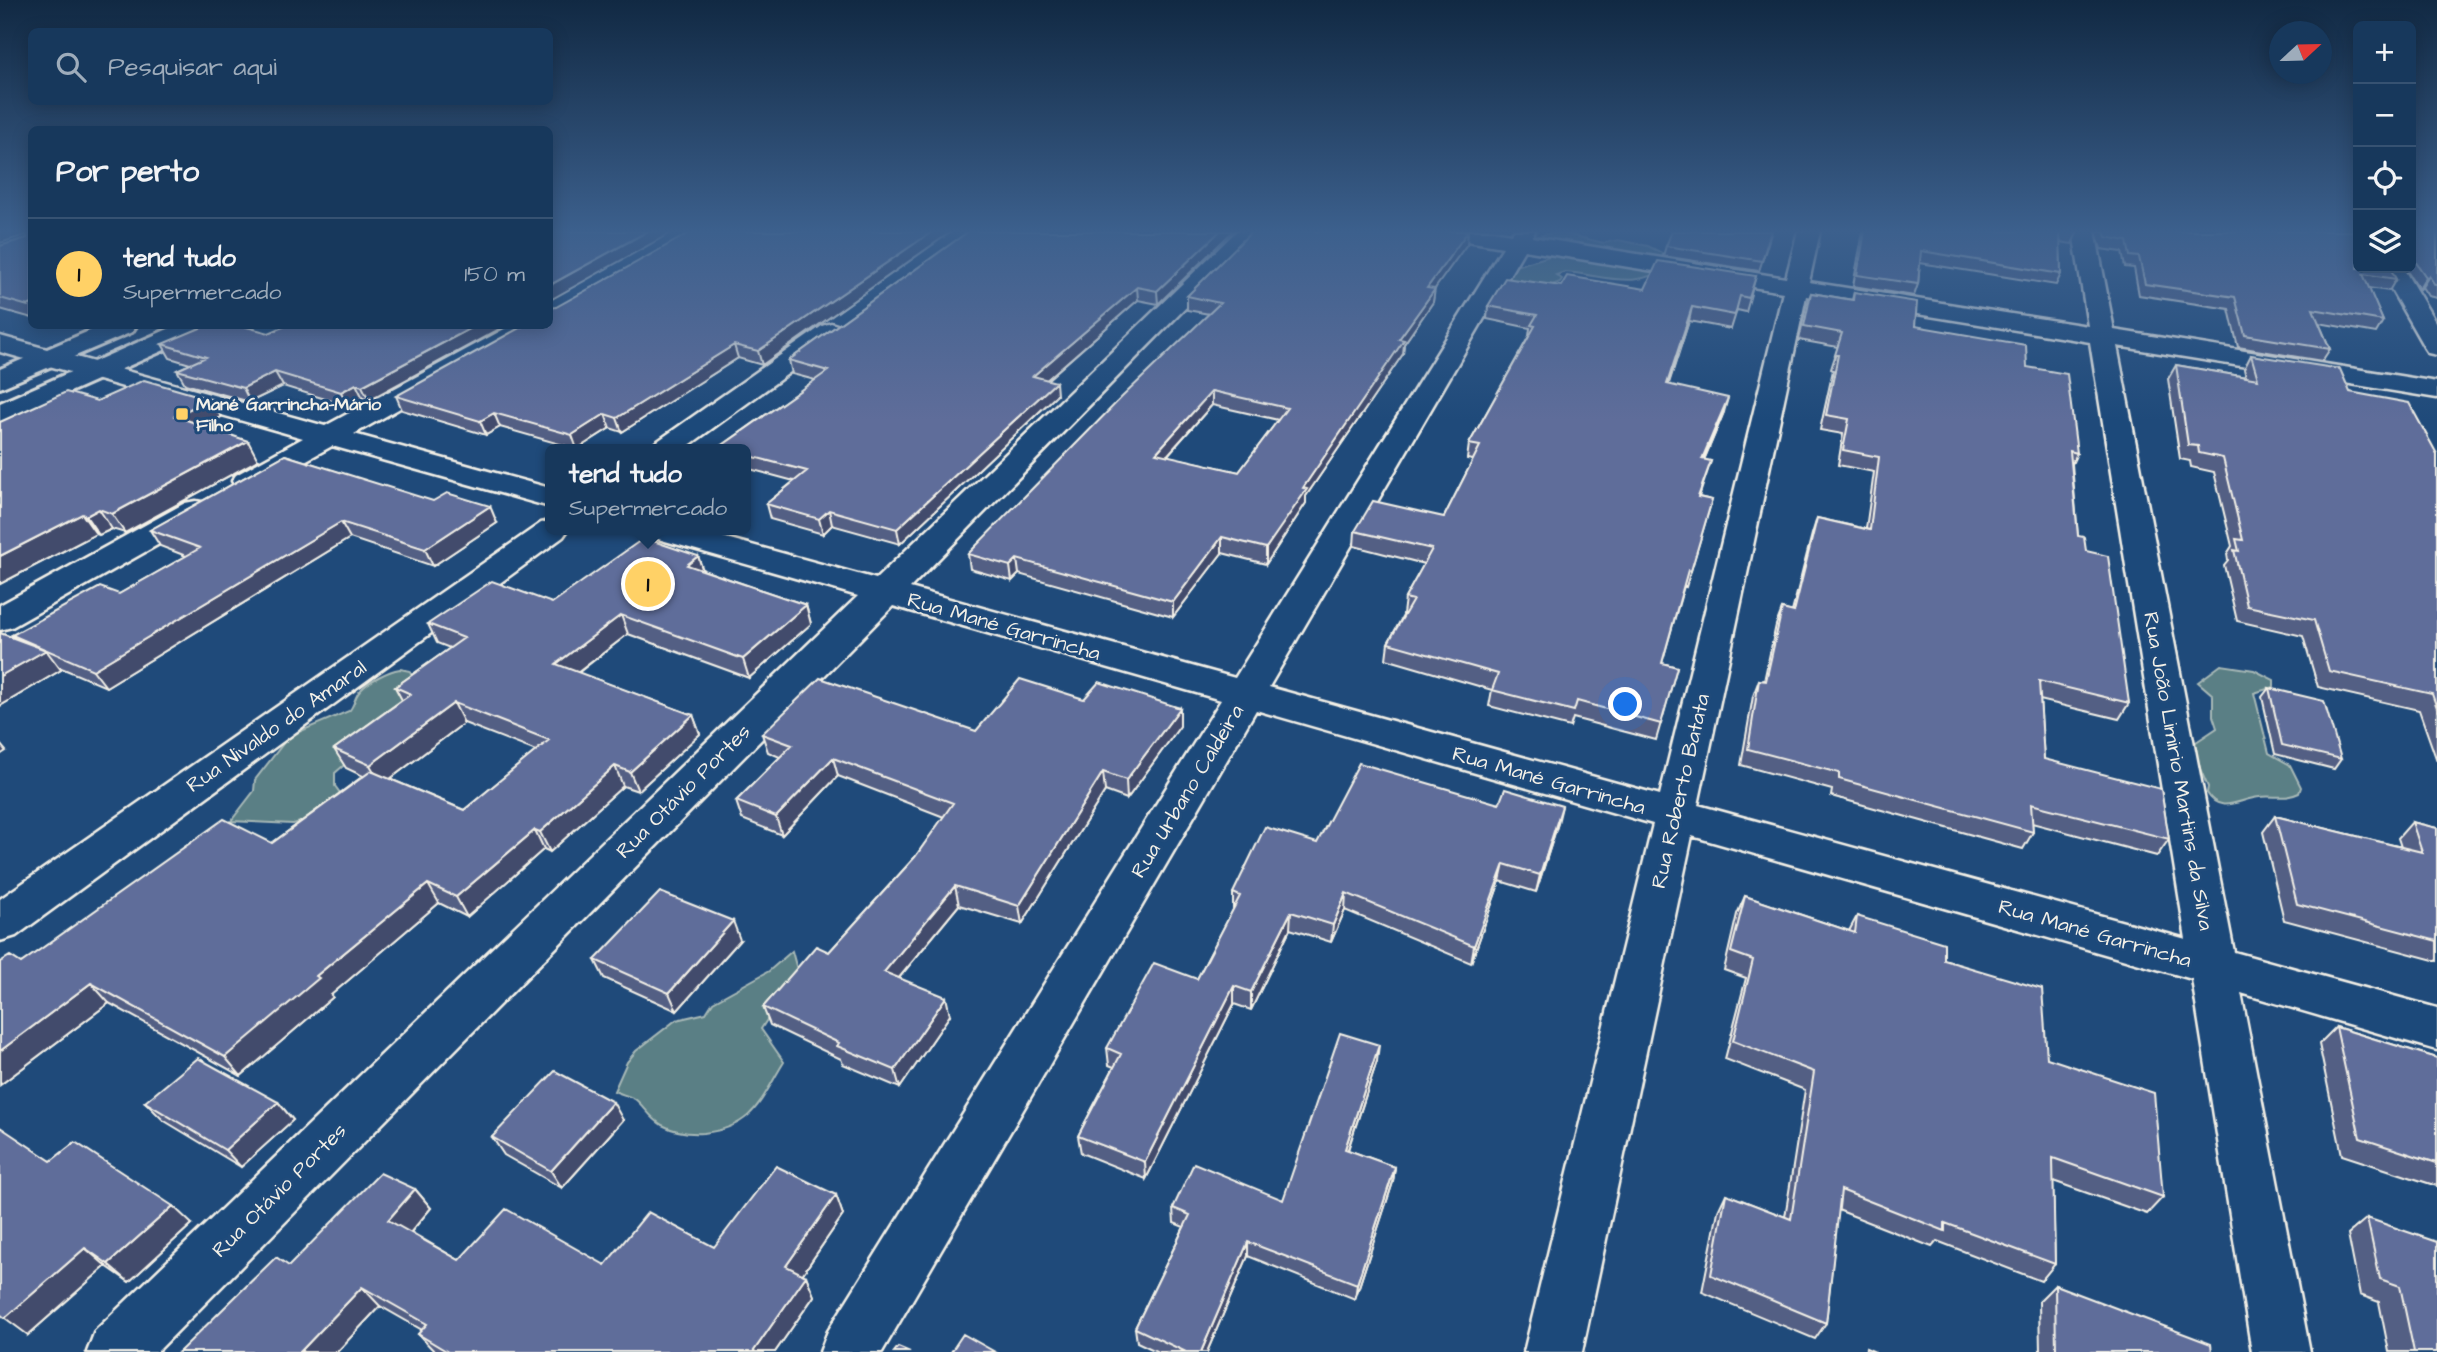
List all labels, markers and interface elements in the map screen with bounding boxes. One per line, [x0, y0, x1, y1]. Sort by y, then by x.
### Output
north arrow [2269, 21, 2332, 84]
map controls [2353, 21, 2416, 273]
button: + [2353, 21, 2416, 84]
search box [28, 28, 553, 105]
icon: search [52, 48, 90, 86]
text: Pesquisar aqui [108, 49, 277, 85]
button: − [2353, 84, 2416, 147]
button: locate [2353, 147, 2416, 210]
text: Por perto [56, 151, 199, 193]
button: layers [2353, 210, 2416, 273]
text: tend tudo [123, 240, 236, 276]
text: 1 [78, 258, 80, 290]
text: 150 m [464, 258, 525, 290]
text: Supermercado [123, 276, 281, 308]
place label: Mané Garrincha-Mário Filho [196, 392, 382, 438]
marker: Mané Garrincha-Mário Filho [174, 406, 190, 422]
popup [545, 444, 751, 535]
text: tend tudo [569, 456, 682, 492]
text: Supermercado [569, 492, 727, 524]
pin: 1 [625, 558, 671, 610]
street label: Rua Mané Garrincha [904, 585, 1104, 668]
street label: Rua João Limirio Martins da Silva [2136, 610, 2221, 933]
street label: Rua Nivaldo do Amaral [180, 653, 372, 800]
your location [1608, 687, 1642, 721]
street label: Rua Roberto Batata [1644, 691, 1717, 891]
street label: Rua Urbano Caldeira [1124, 699, 1251, 883]
street label: Rua Otávio Portes [610, 718, 757, 865]
street label: Rua Mané Garrincha [1449, 739, 1649, 822]
street label: Rua Mané Garrincha [1995, 892, 2195, 975]
street label: Rua Otávio Portes [206, 1117, 353, 1264]

